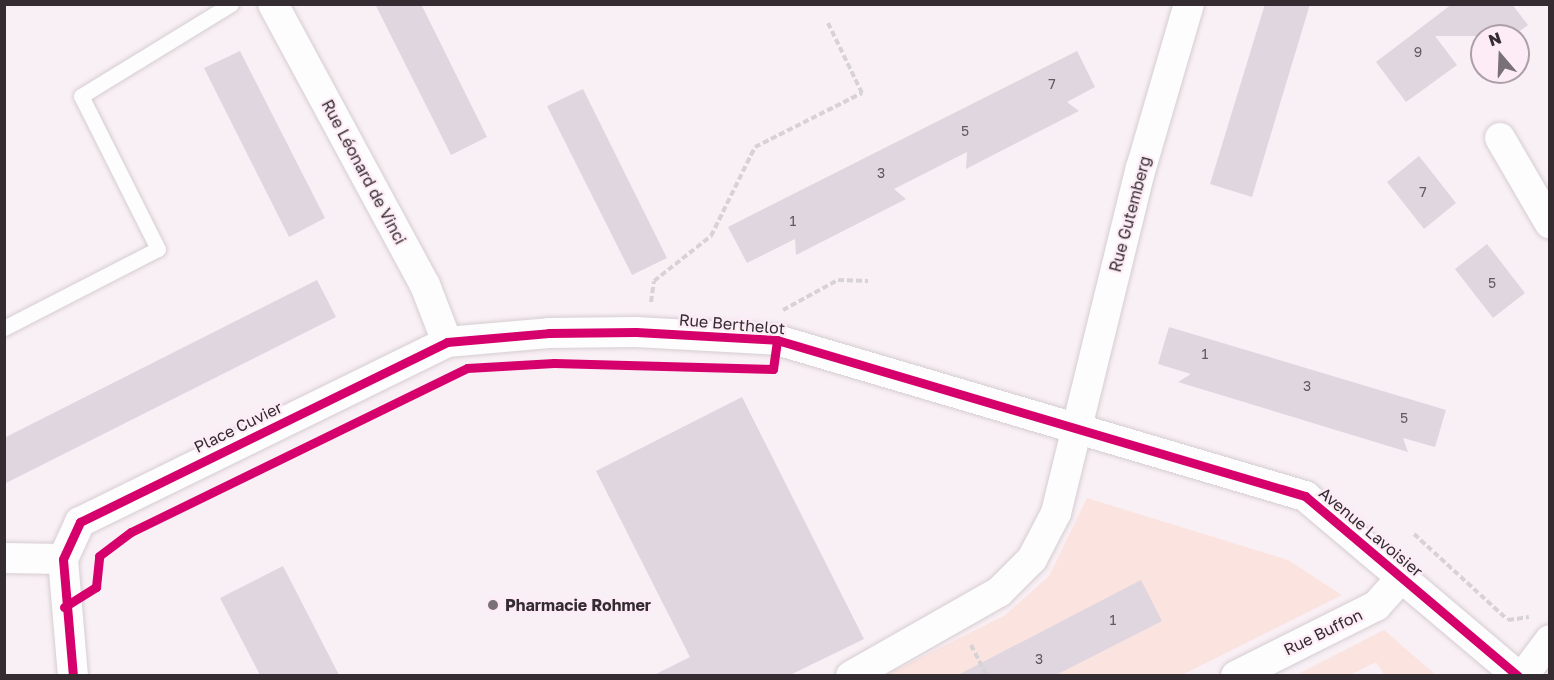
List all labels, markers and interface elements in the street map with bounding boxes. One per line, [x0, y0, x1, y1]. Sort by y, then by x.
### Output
north arrow [1470, 24, 1530, 84]
text: N [1486, 27, 1504, 50]
house number: 9 [1414, 44, 1422, 60]
house number: 7 [1048, 76, 1056, 92]
street label: Rue Léonard de Vinci [318, 96, 410, 248]
house number: 5 [961, 123, 969, 139]
street label: Rue Gutemberg [1105, 154, 1155, 274]
house number: 3 [877, 165, 885, 181]
house number: 7 [1419, 184, 1427, 200]
house number: 1 [790, 213, 796, 229]
house number: 5 [1488, 275, 1496, 291]
street label: Rue Berthelot [678, 310, 786, 338]
house number: 1 [1202, 346, 1208, 362]
house number: 3 [1303, 378, 1311, 394]
street label: Place Cuvier [191, 397, 285, 457]
house number: 5 [1400, 410, 1408, 426]
street label: Avenue Lavoisier [1315, 483, 1427, 581]
place label: Pharmacie Rohmer [505, 595, 651, 615]
marker: Pharmacie Rohmer [486, 598, 500, 612]
street label: Rue Buffon [1281, 605, 1365, 659]
house number: 1 [1110, 612, 1116, 628]
house number: 3 [1035, 651, 1043, 667]

